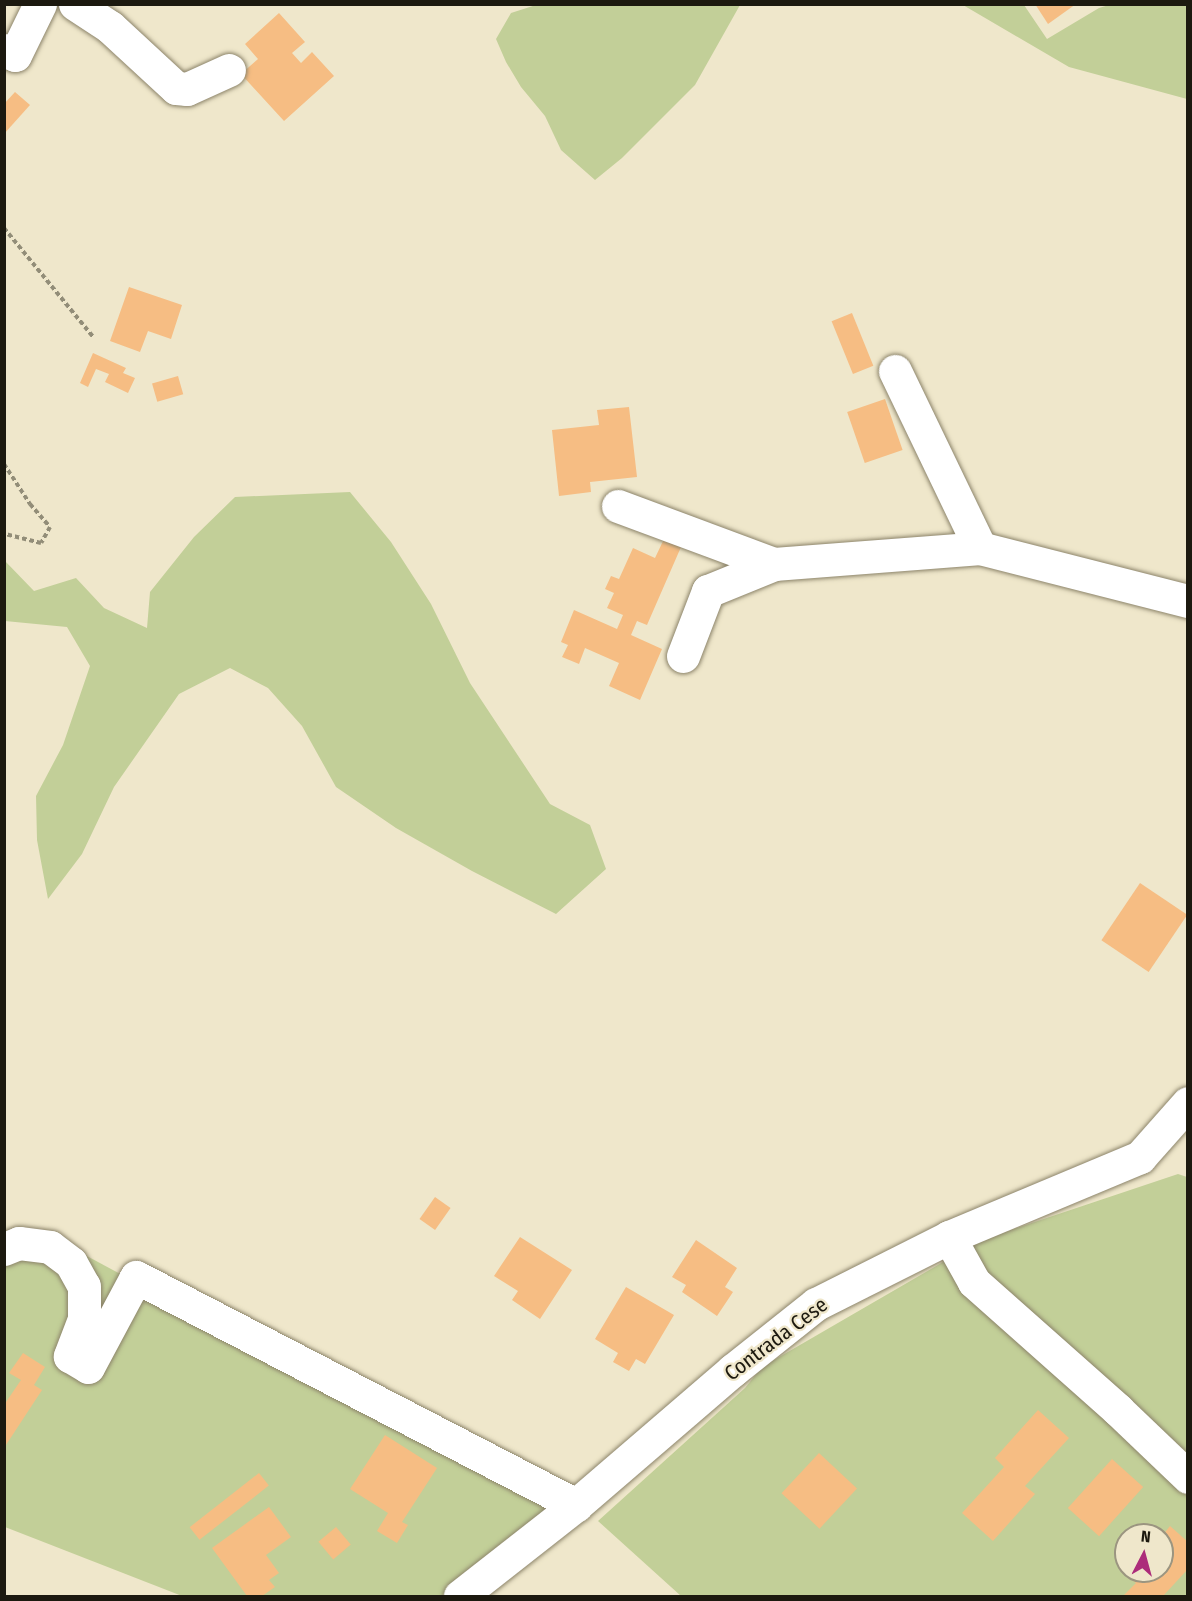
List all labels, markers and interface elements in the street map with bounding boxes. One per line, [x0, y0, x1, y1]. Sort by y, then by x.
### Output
street label: Contrada Cese [719, 1292, 833, 1386]
north arrow [1114, 1523, 1174, 1583]
text: N [1140, 1527, 1151, 1547]

